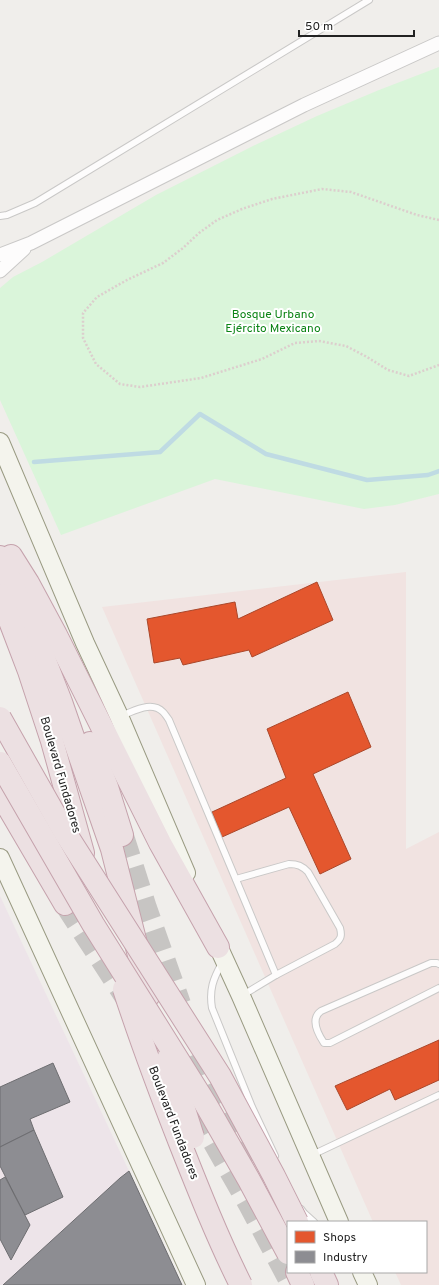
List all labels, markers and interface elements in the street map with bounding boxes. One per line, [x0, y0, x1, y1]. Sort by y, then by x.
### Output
scale bar [299, 12, 414, 38]
text: 50 m [305, 19, 333, 35]
park label: Bosque Urbano Ejército Mexicano [225, 307, 321, 337]
street label: Boulevard Fundadores [36, 715, 84, 835]
street label: Boulevard Fundadores [144, 1064, 202, 1182]
legend [287, 1221, 427, 1273]
text: Shops [323, 1230, 356, 1246]
text: Industry [323, 1250, 368, 1266]

